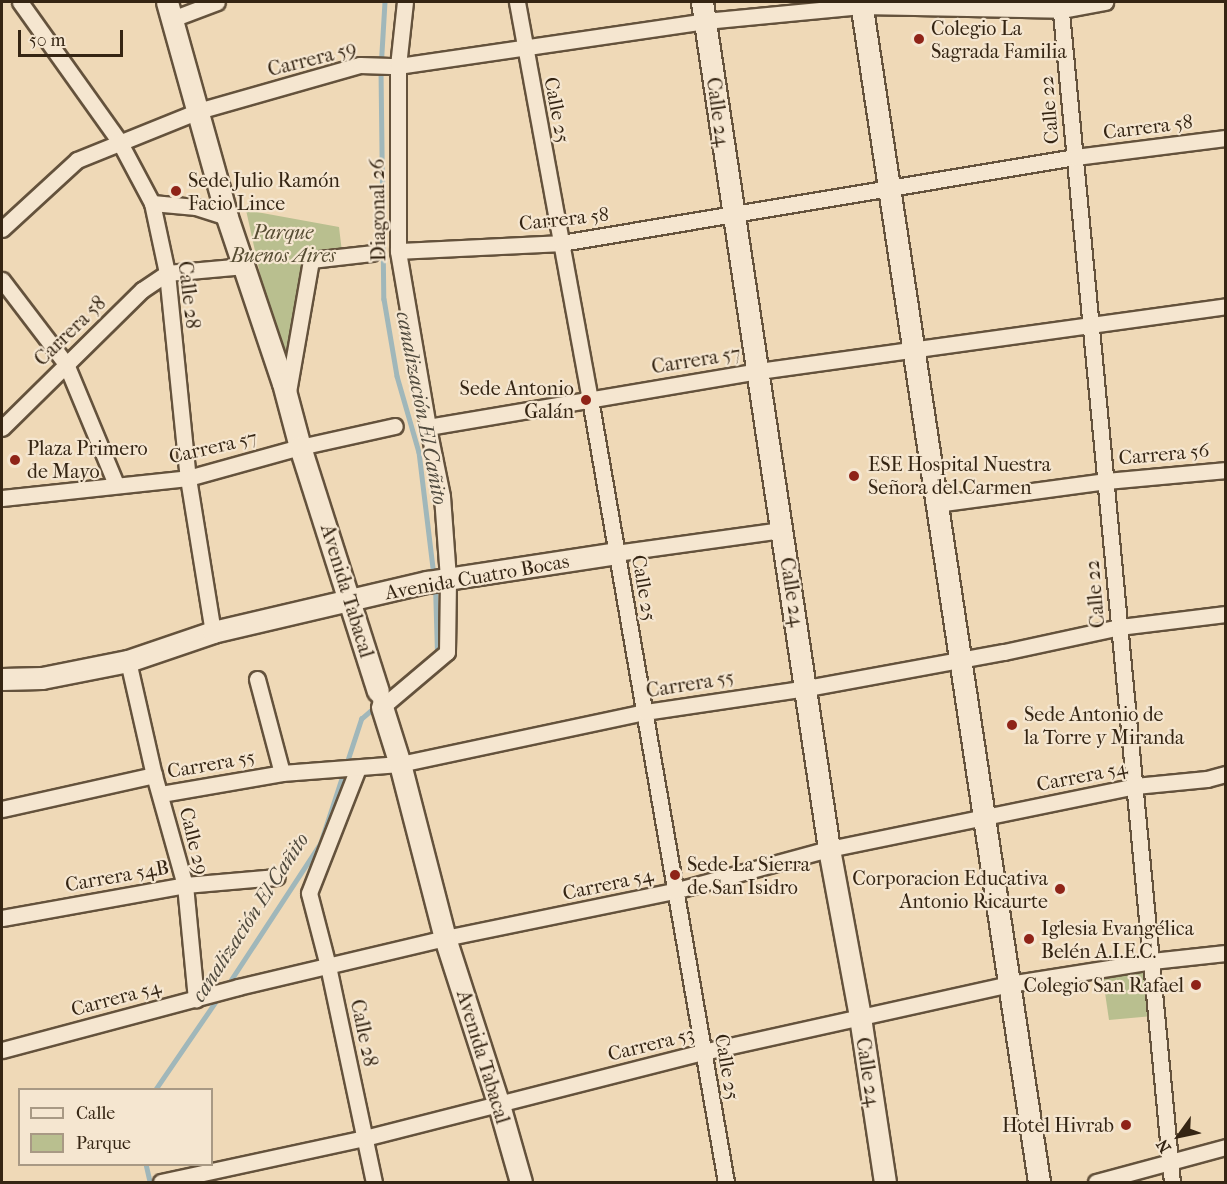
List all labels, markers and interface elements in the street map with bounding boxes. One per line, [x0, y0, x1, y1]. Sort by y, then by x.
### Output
place label: Colegio La Sagrada Familia [931, 16, 1067, 63]
scale bar [21, 18, 126, 56]
text: 50 m [29, 30, 65, 51]
marker: Colegio La Sagrada Familia [912, 32, 926, 46]
street label: Carrera 59 [265, 36, 359, 82]
street label: Calle 25 [539, 75, 575, 145]
street label: Calle 22 [1034, 75, 1064, 145]
street label: Calle 24 [701, 76, 735, 148]
street label: Carrera 58 [1102, 110, 1194, 144]
street label: Diagonal 26 [365, 158, 391, 262]
place label: Sede Julio Ramón Facio Lince [188, 168, 340, 215]
marker: Sede Julio Ramón Facio Lince [169, 184, 183, 198]
street label: Carrera 58 [518, 202, 610, 236]
park label: Parque Buenos Aires [230, 221, 336, 268]
street label: Calle 28 [173, 260, 205, 330]
street label: Carrera 58 [29, 291, 111, 371]
water label: canalización El Cañito [391, 309, 453, 507]
street label: Carrera 57 [650, 341, 742, 379]
place label: Sede Antonio Galán [460, 376, 574, 423]
marker: Sede Antonio Galán [579, 393, 593, 407]
street label: Carrera 57 [167, 425, 259, 469]
place label: Plaza Primero de Mayo [27, 436, 148, 483]
street label: Carrera 56 [1118, 438, 1210, 470]
place label: ESE Hospital Nuestra Señora del Carmen [868, 452, 1051, 499]
marker: Plaza Primero de Mayo [8, 453, 22, 467]
marker: ESE Hospital Nuestra Señora del Carmen [845, 467, 863, 485]
street label: Avenida Tabacal [315, 521, 379, 661]
street label: Avenida Cuatro Bocas [383, 549, 571, 605]
street label: Calle 25 [626, 553, 662, 623]
street label: Calle 24 [775, 556, 809, 628]
street label: Calle 22 [1080, 559, 1110, 629]
street label: Carrera 55 [644, 665, 736, 703]
place label: Sede Antonio de la Torre y Miranda [1024, 702, 1184, 749]
marker: Sede Antonio de la Torre y Miranda [1005, 718, 1019, 732]
street label: Carrera 55 [165, 744, 257, 784]
street label: Carrera 54 [1035, 755, 1129, 797]
street label: Calle 29 [174, 805, 214, 877]
water label: canalización El Cañito [186, 828, 314, 1006]
place label: Sede La Sierra de San Isidro [687, 852, 810, 899]
street label: Carrera 54B [63, 855, 171, 897]
street label: Carrera 54 [561, 863, 655, 905]
place label: Corporacion Educativa Antonio Ricaurte [852, 866, 1048, 913]
marker: Sede La Sierra de San Isidro [668, 868, 682, 882]
marker: Corporacion Educativa Antonio Ricaurte [1053, 882, 1067, 896]
place label: Iglesia Evangélica Belén A.I.E.C. [1041, 916, 1194, 963]
marker: Iglesia Evangélica Belén A.I.E.C. [1022, 932, 1036, 946]
place label: Colegio San Rafael [1024, 973, 1184, 997]
street label: Carrera 54 [68, 975, 164, 1021]
marker: Colegio San Rafael [1189, 978, 1203, 992]
street label: Avenida Tabacal [451, 987, 515, 1127]
street label: Calle 28 [345, 997, 383, 1069]
street label: Carrera 53 [605, 1022, 697, 1066]
street label: Calle 25 [709, 1032, 745, 1102]
street label: Calle 24 [851, 1036, 885, 1108]
legend [18, 1088, 213, 1166]
text: Calle [76, 1103, 115, 1124]
north arrow [1149, 1106, 1209, 1166]
place label: Hotel Hivrab [1002, 1113, 1114, 1137]
marker: Hotel Hivrab [1119, 1118, 1133, 1132]
text: Parque [76, 1133, 131, 1154]
text: N [1152, 1136, 1175, 1156]

